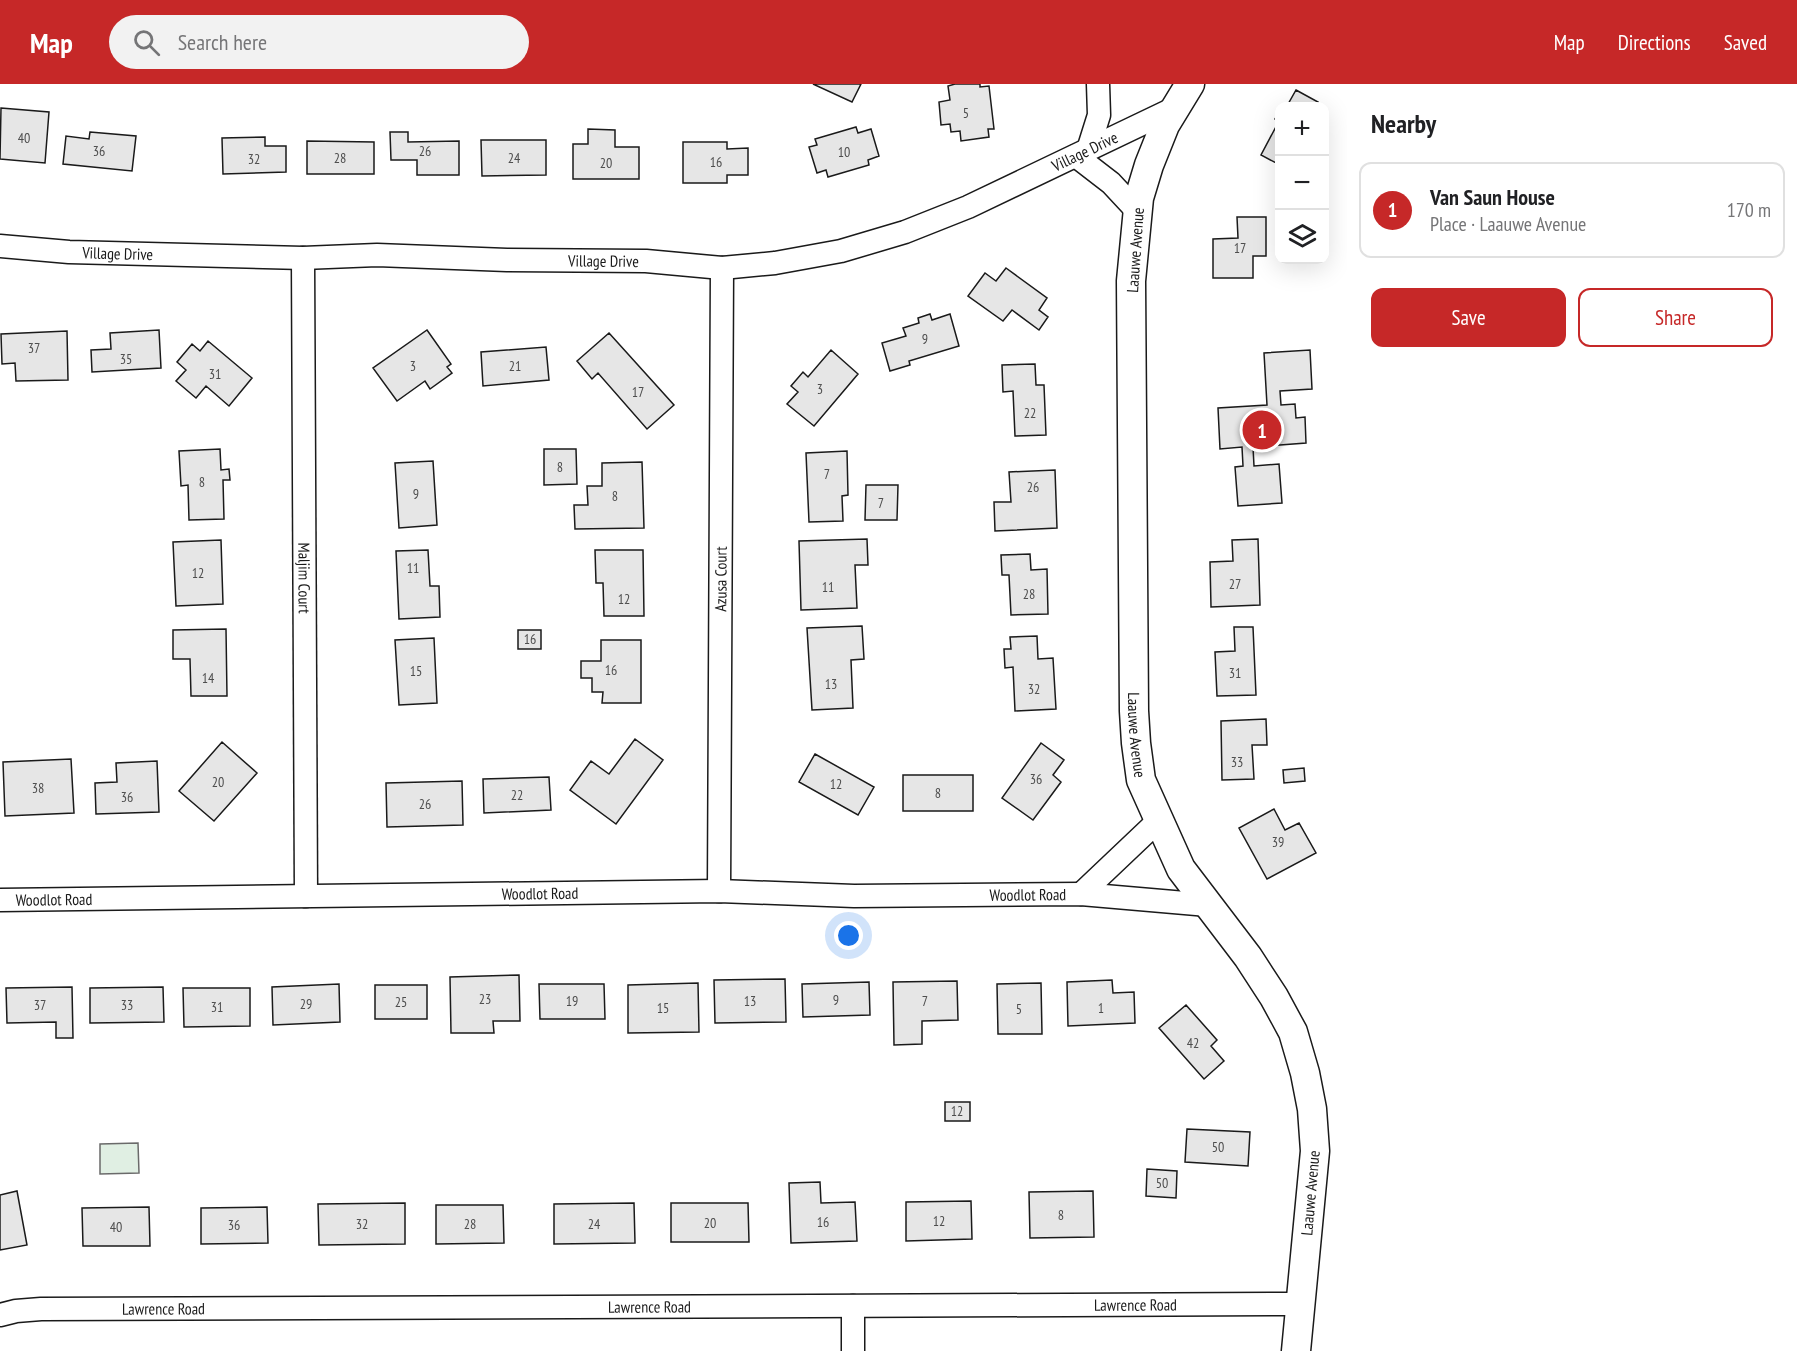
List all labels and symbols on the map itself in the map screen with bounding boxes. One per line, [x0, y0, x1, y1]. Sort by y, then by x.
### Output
house number: 5 [963, 104, 969, 122]
street label: Village Drive [1048, 127, 1121, 176]
house number: 40 [18, 129, 30, 147]
house number: 36 [93, 142, 105, 160]
house number: 26 [419, 142, 431, 160]
house number: 10 [838, 143, 850, 161]
house number: 28 [334, 149, 346, 167]
house number: 24 [508, 149, 521, 167]
house number: 32 [248, 150, 260, 168]
house number: 16 [710, 153, 722, 171]
house number: 20 [600, 154, 612, 172]
street label: Laauwe Avenue [1122, 207, 1148, 293]
house number: 17 [1234, 239, 1246, 257]
street label: Village Drive [81, 242, 153, 264]
street label: Village Drive [567, 250, 639, 271]
house number: 9 [922, 330, 928, 348]
house number: 37 [28, 339, 40, 357]
house number: 35 [120, 350, 132, 368]
house number: 3 [410, 357, 416, 375]
house number: 21 [509, 357, 521, 375]
house number: 31 [209, 365, 221, 383]
house number: 3 [817, 380, 823, 398]
house number: 17 [632, 383, 644, 401]
house number: 22 [1024, 404, 1036, 422]
pin: 1 [1242, 408, 1282, 452]
house number: 8 [557, 458, 563, 476]
house number: 7 [824, 465, 830, 483]
house number: 8 [199, 473, 205, 491]
house number: 26 [1027, 478, 1039, 496]
house number: 9 [413, 485, 419, 503]
house number: 8 [612, 487, 618, 505]
house number: 7 [878, 494, 884, 512]
street label: Maljim Court [294, 542, 315, 614]
street label: Azusa Court [710, 546, 731, 612]
house number: 11 [407, 559, 419, 577]
house number: 12 [192, 564, 204, 582]
house number: 27 [1229, 575, 1241, 593]
house number: 11 [822, 578, 834, 596]
house number: 28 [1023, 585, 1035, 603]
house number: 12 [618, 590, 630, 608]
house number: 16 [524, 630, 536, 648]
house number: 16 [605, 661, 617, 679]
house number: 15 [410, 662, 422, 680]
house number: 31 [1229, 664, 1241, 682]
house number: 14 [202, 669, 215, 687]
house number: 13 [825, 675, 837, 693]
house number: 32 [1028, 680, 1040, 698]
street label: Laauwe Avenue [1124, 692, 1151, 779]
house number: 33 [1231, 753, 1243, 771]
house number: 36 [1030, 770, 1042, 788]
house number: 20 [212, 773, 224, 791]
house number: 12 [830, 775, 842, 793]
house number: 38 [32, 779, 44, 797]
house number: 8 [935, 784, 941, 802]
house number: 22 [511, 786, 523, 804]
house number: 36 [121, 788, 133, 806]
house number: 26 [419, 795, 431, 813]
house number: 39 [1272, 833, 1284, 851]
street label: Woodlot Road [501, 883, 579, 904]
street label: Woodlot Road [989, 884, 1066, 905]
street label: Woodlot Road [15, 889, 93, 910]
your location [834, 921, 863, 950]
house number: 23 [479, 990, 491, 1008]
house number: 9 [833, 991, 839, 1009]
house number: 19 [566, 992, 578, 1010]
house number: 13 [744, 992, 756, 1010]
house number: 7 [922, 992, 928, 1010]
house number: 25 [395, 993, 407, 1011]
house number: 29 [300, 995, 312, 1013]
house number: 37 [34, 996, 46, 1014]
house number: 33 [121, 996, 133, 1014]
house number: 31 [211, 998, 223, 1016]
house number: 15 [657, 999, 669, 1017]
house number: 1 [1098, 999, 1104, 1017]
house number: 5 [1016, 1000, 1022, 1018]
house number: 42 [1187, 1034, 1199, 1052]
house number: 12 [951, 1102, 963, 1120]
house number: 50 [1212, 1138, 1224, 1156]
street label: Laauwe Avenue [1296, 1150, 1324, 1236]
house number: 50 [1156, 1174, 1168, 1192]
house number: 8 [1058, 1206, 1064, 1224]
house number: 12 [933, 1212, 945, 1230]
house number: 16 [817, 1213, 829, 1231]
house number: 20 [704, 1214, 716, 1232]
house number: 32 [356, 1215, 368, 1233]
house number: 28 [464, 1215, 476, 1233]
house number: 24 [588, 1215, 601, 1233]
house number: 36 [228, 1216, 240, 1234]
house number: 40 [110, 1218, 122, 1236]
street label: Lawrence Road [1094, 1294, 1177, 1315]
street label: Lawrence Road [608, 1296, 691, 1317]
street label: Lawrence Road [122, 1298, 205, 1319]

